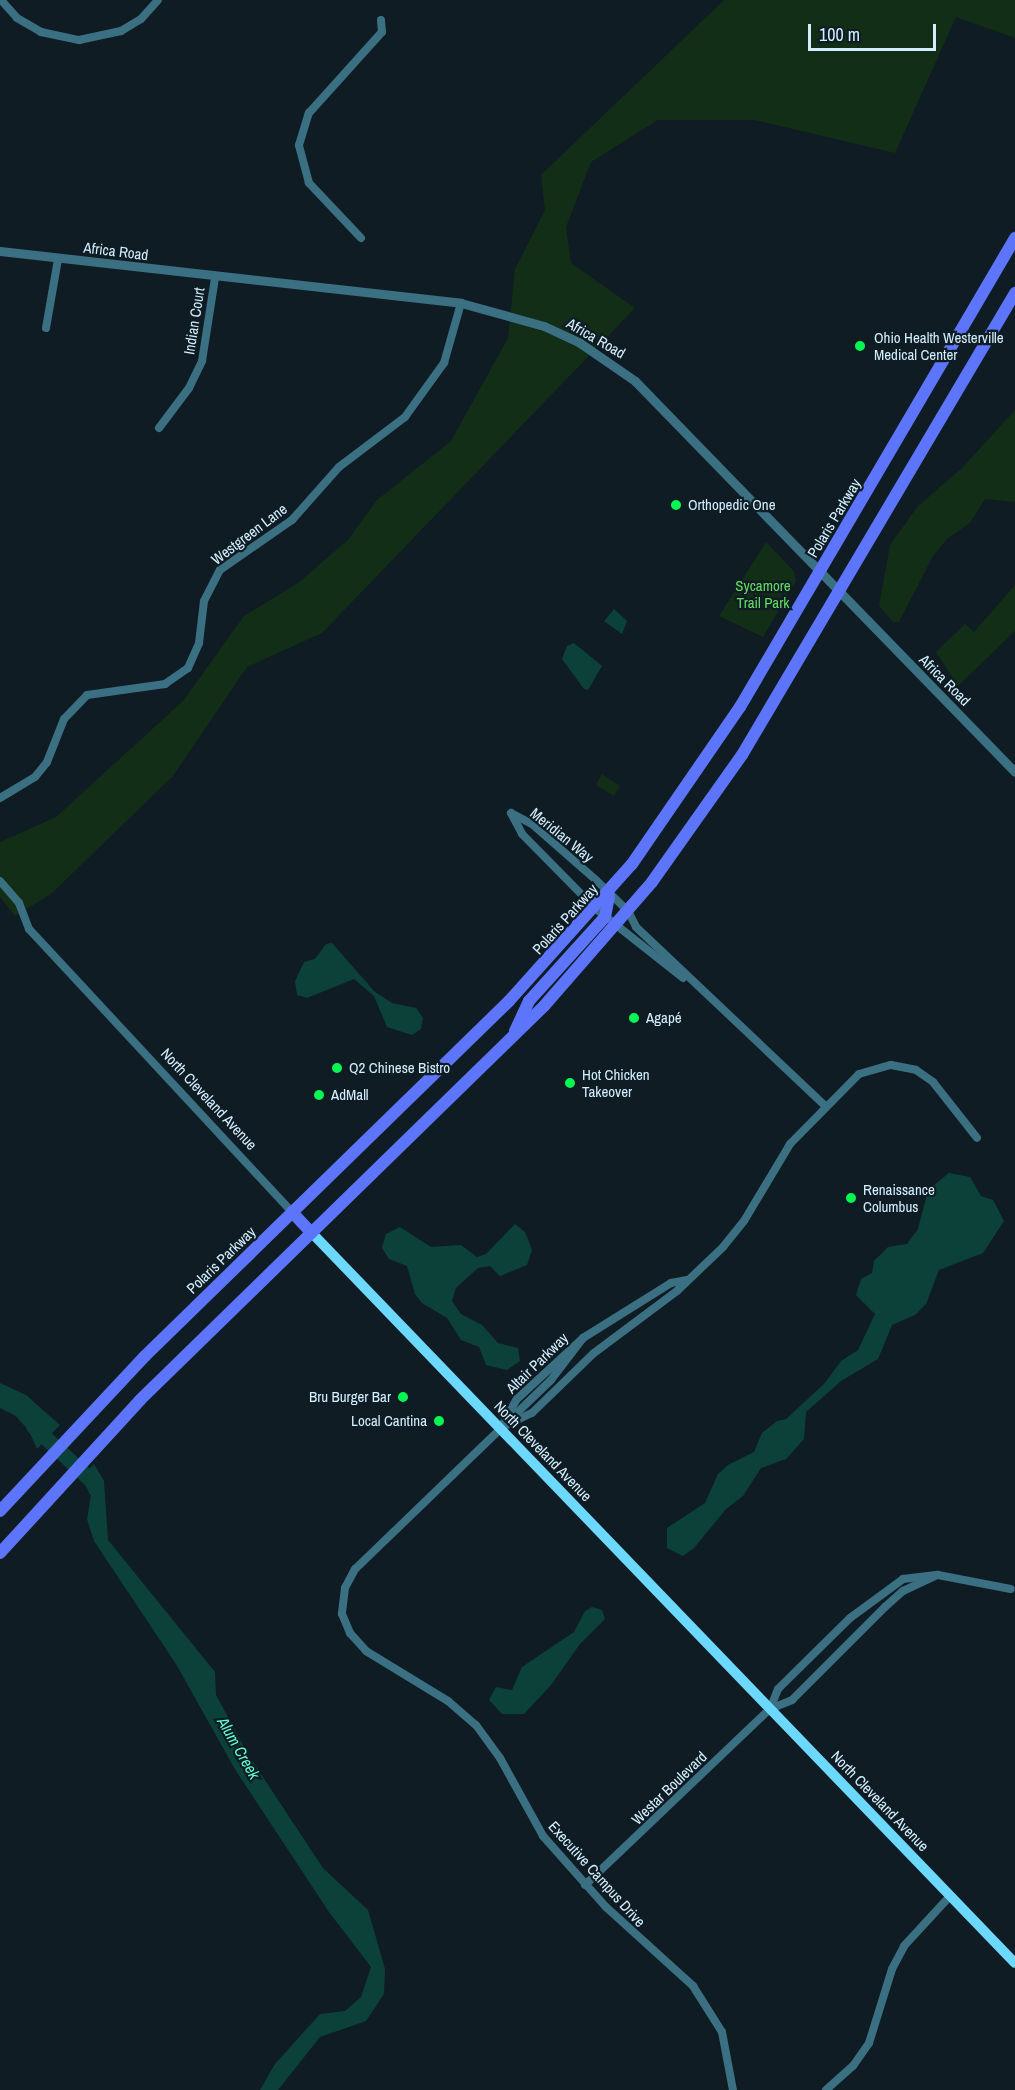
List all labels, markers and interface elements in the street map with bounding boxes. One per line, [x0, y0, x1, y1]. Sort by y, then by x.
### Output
scale bar [811, 12, 938, 50]
text: 100 m [819, 22, 860, 47]
street label: Africa Road [83, 238, 149, 264]
street label: Indian Court [180, 286, 208, 356]
street label: Africa Road [563, 314, 629, 362]
place label: Ohio Health Westerville Medical Center [874, 328, 1004, 363]
marker: Ohio Health Westerville Medical Center [851, 337, 869, 355]
street label: Polaris Parkway [803, 475, 865, 561]
place label: Orthopedic One [688, 496, 776, 514]
marker: Orthopedic One [669, 498, 683, 512]
street label: Westgreen Lane [208, 500, 290, 568]
park label: Sycamore Trail Park [735, 576, 791, 611]
street label: Africa Road [916, 651, 974, 709]
street label: Meridian Way [527, 804, 597, 866]
street label: Polaris Parkway [529, 880, 601, 958]
place label: Agapé [646, 1009, 682, 1027]
marker: Agapé [627, 1011, 641, 1025]
street label: North Cleveland Avenue [157, 1044, 261, 1154]
place label: Q2 Chinese Bistro [349, 1059, 450, 1077]
marker: Q2 Chinese Bistro [330, 1061, 344, 1075]
place label: Hot Chicken Takeover [582, 1065, 650, 1100]
marker: Hot Chicken Takeover [563, 1076, 577, 1090]
place label: AdMall [331, 1086, 369, 1104]
marker: AdMall [312, 1088, 326, 1102]
place label: Renaissance Columbus [863, 1180, 935, 1215]
marker: Renaissance Columbus [844, 1191, 858, 1205]
street label: Polaris Parkway [183, 1223, 259, 1297]
street label: Altair Parkway [502, 1329, 572, 1397]
place label: Bru Burger Bar [309, 1388, 391, 1406]
marker: Bru Burger Bar [396, 1390, 410, 1404]
street label: North Cleveland Avenue [490, 1397, 596, 1505]
place label: Local Cantina [351, 1412, 427, 1430]
marker: Local Cantina [432, 1414, 446, 1428]
water label: Alum Creek [214, 1714, 264, 1782]
street label: North Cleveland Avenue [827, 1747, 933, 1855]
street label: Westar Boulevard [628, 1748, 710, 1828]
street label: Executive Campus Drive [545, 1817, 649, 1931]

